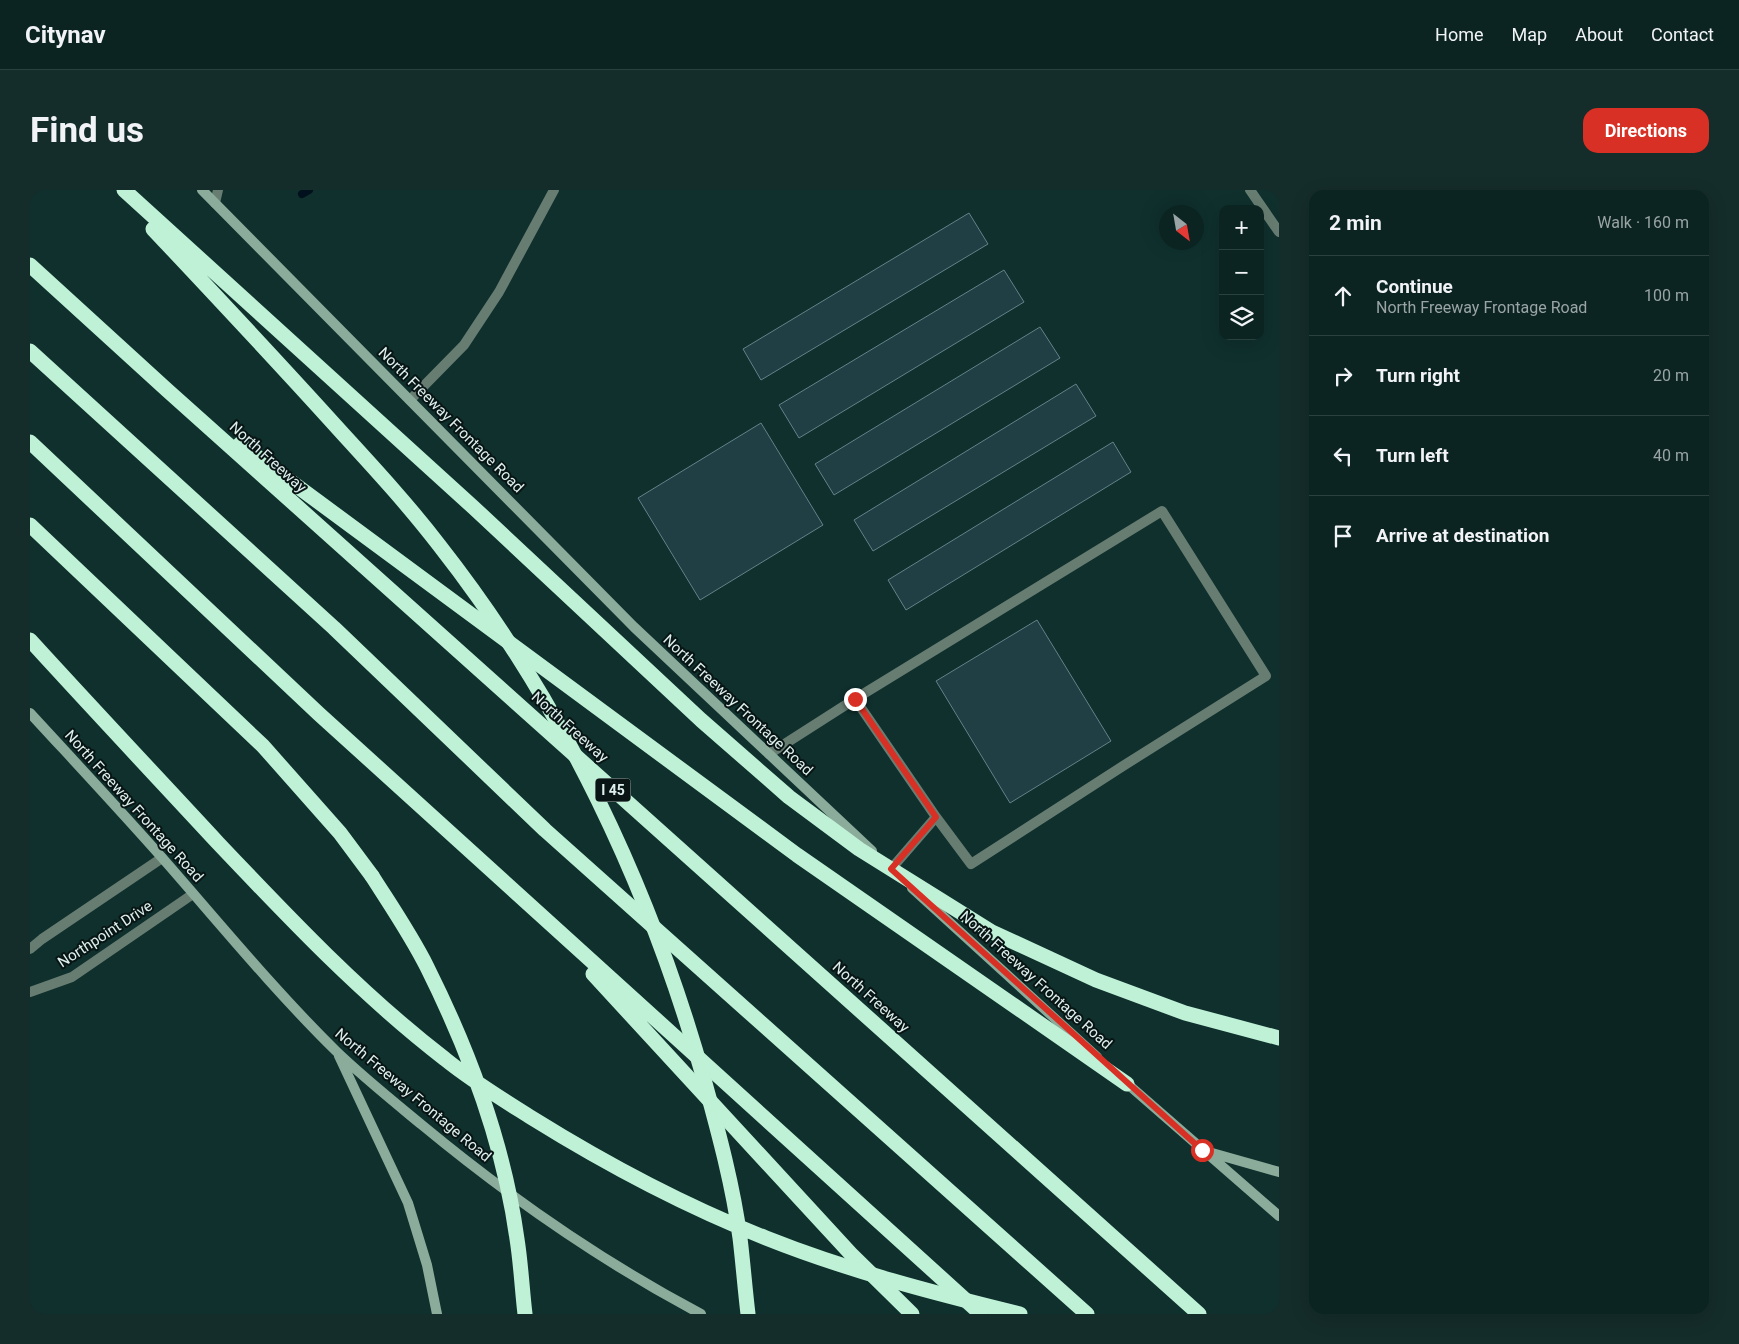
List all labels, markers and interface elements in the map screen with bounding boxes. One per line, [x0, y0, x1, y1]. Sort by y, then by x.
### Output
text: Citynav [25, 21, 106, 49]
text: Home [1435, 24, 1484, 45]
text: Map [1512, 24, 1547, 45]
text: About [1575, 24, 1623, 45]
text: Contact [1651, 24, 1714, 45]
button: Directions [1583, 108, 1709, 153]
text: Find us [30, 110, 144, 151]
north arrow [1159, 205, 1204, 250]
map controls [1219, 205, 1264, 340]
button: + [1219, 205, 1264, 250]
text: 2 min [1329, 211, 1382, 235]
text: Walk · 160 m [1597, 213, 1689, 232]
button: − [1219, 250, 1264, 295]
text: Continue [1376, 275, 1453, 298]
icon: ahead [1329, 282, 1357, 310]
text: 100 m [1644, 286, 1689, 305]
button: layers [1219, 295, 1264, 340]
text: North Freeway Frontage Road [1376, 298, 1587, 317]
street label: North Freeway Frontage Road [375, 344, 527, 496]
icon: right [1329, 362, 1357, 390]
text: Turn right [1376, 364, 1460, 387]
text: 20 m [1653, 366, 1689, 385]
street label: North Freeway [226, 418, 310, 496]
icon: left [1329, 442, 1357, 470]
text: Turn left [1376, 444, 1449, 467]
text: 40 m [1653, 446, 1689, 465]
icon: arrive [1329, 522, 1357, 550]
text: Arrive at destination [1376, 524, 1549, 547]
street label: North Freeway Frontage Road [659, 631, 817, 779]
street label: North Freeway [528, 688, 612, 766]
route end [844, 688, 867, 711]
street label: North Freeway Frontage Road [61, 726, 207, 886]
road number: I 45 [596, 778, 630, 802]
street label: Northpoint Drive [54, 897, 156, 971]
street label: North Freeway Frontage Road [956, 907, 1116, 1053]
street label: North Freeway [829, 958, 913, 1036]
street label: North Freeway Frontage Road [331, 1024, 495, 1166]
route start [1191, 1139, 1214, 1162]

